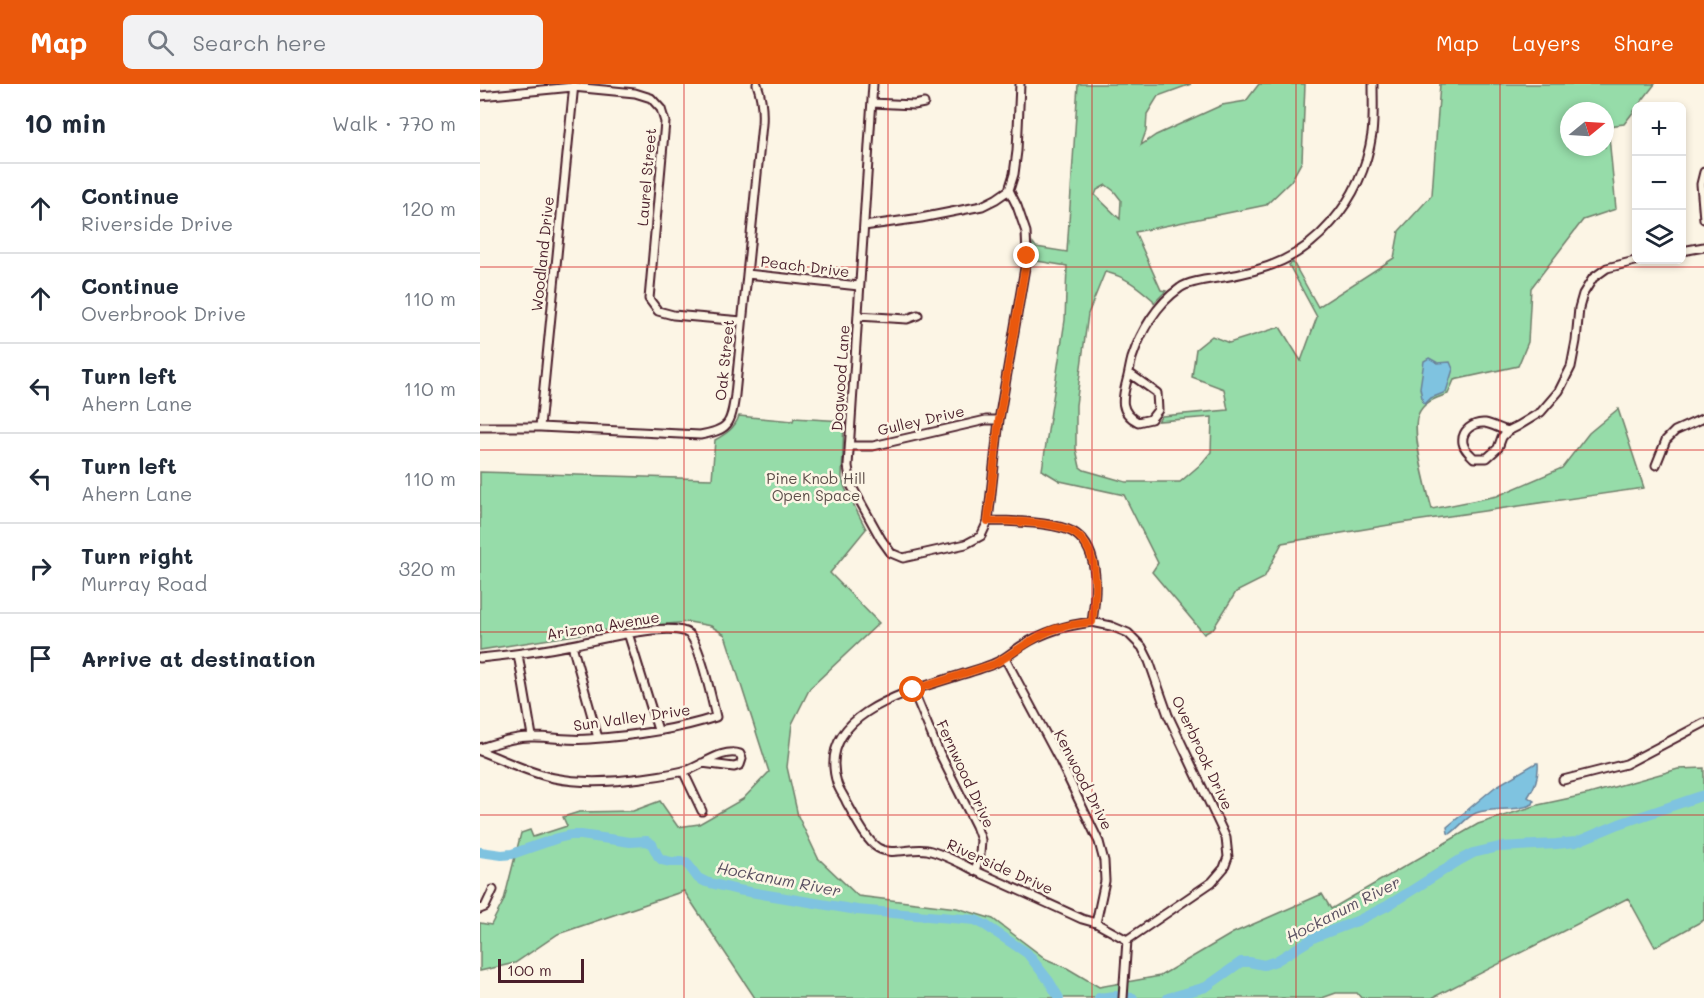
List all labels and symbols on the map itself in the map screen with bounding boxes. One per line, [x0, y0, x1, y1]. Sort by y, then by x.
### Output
north arrow [1560, 102, 1614, 156]
street label: Laurel Street [632, 127, 660, 227]
street label: Woodland Drive [526, 195, 558, 313]
route end [1013, 242, 1039, 268]
street label: Peach Drive [759, 251, 851, 281]
street label: Oak Street [710, 318, 738, 402]
street label: Dogwood Lane [826, 324, 854, 432]
street label: Gulley Drive [875, 400, 966, 440]
park label: Pine Knob Hill Open Space [766, 468, 866, 505]
street label: Arizona Avenue [545, 606, 661, 644]
route start [899, 676, 925, 702]
street label: Overbrook Drive [1168, 692, 1238, 813]
street label: Sun Valley Drive [572, 699, 692, 735]
street label: Fernwood Drive [932, 716, 1000, 831]
street label: Kenwood Drive [1050, 726, 1118, 833]
street label: Riverside Drive [944, 834, 1057, 898]
water label: Hockanum River [715, 856, 843, 901]
water label: Hockanum River [1282, 871, 1404, 946]
scale bar [498, 956, 584, 984]

